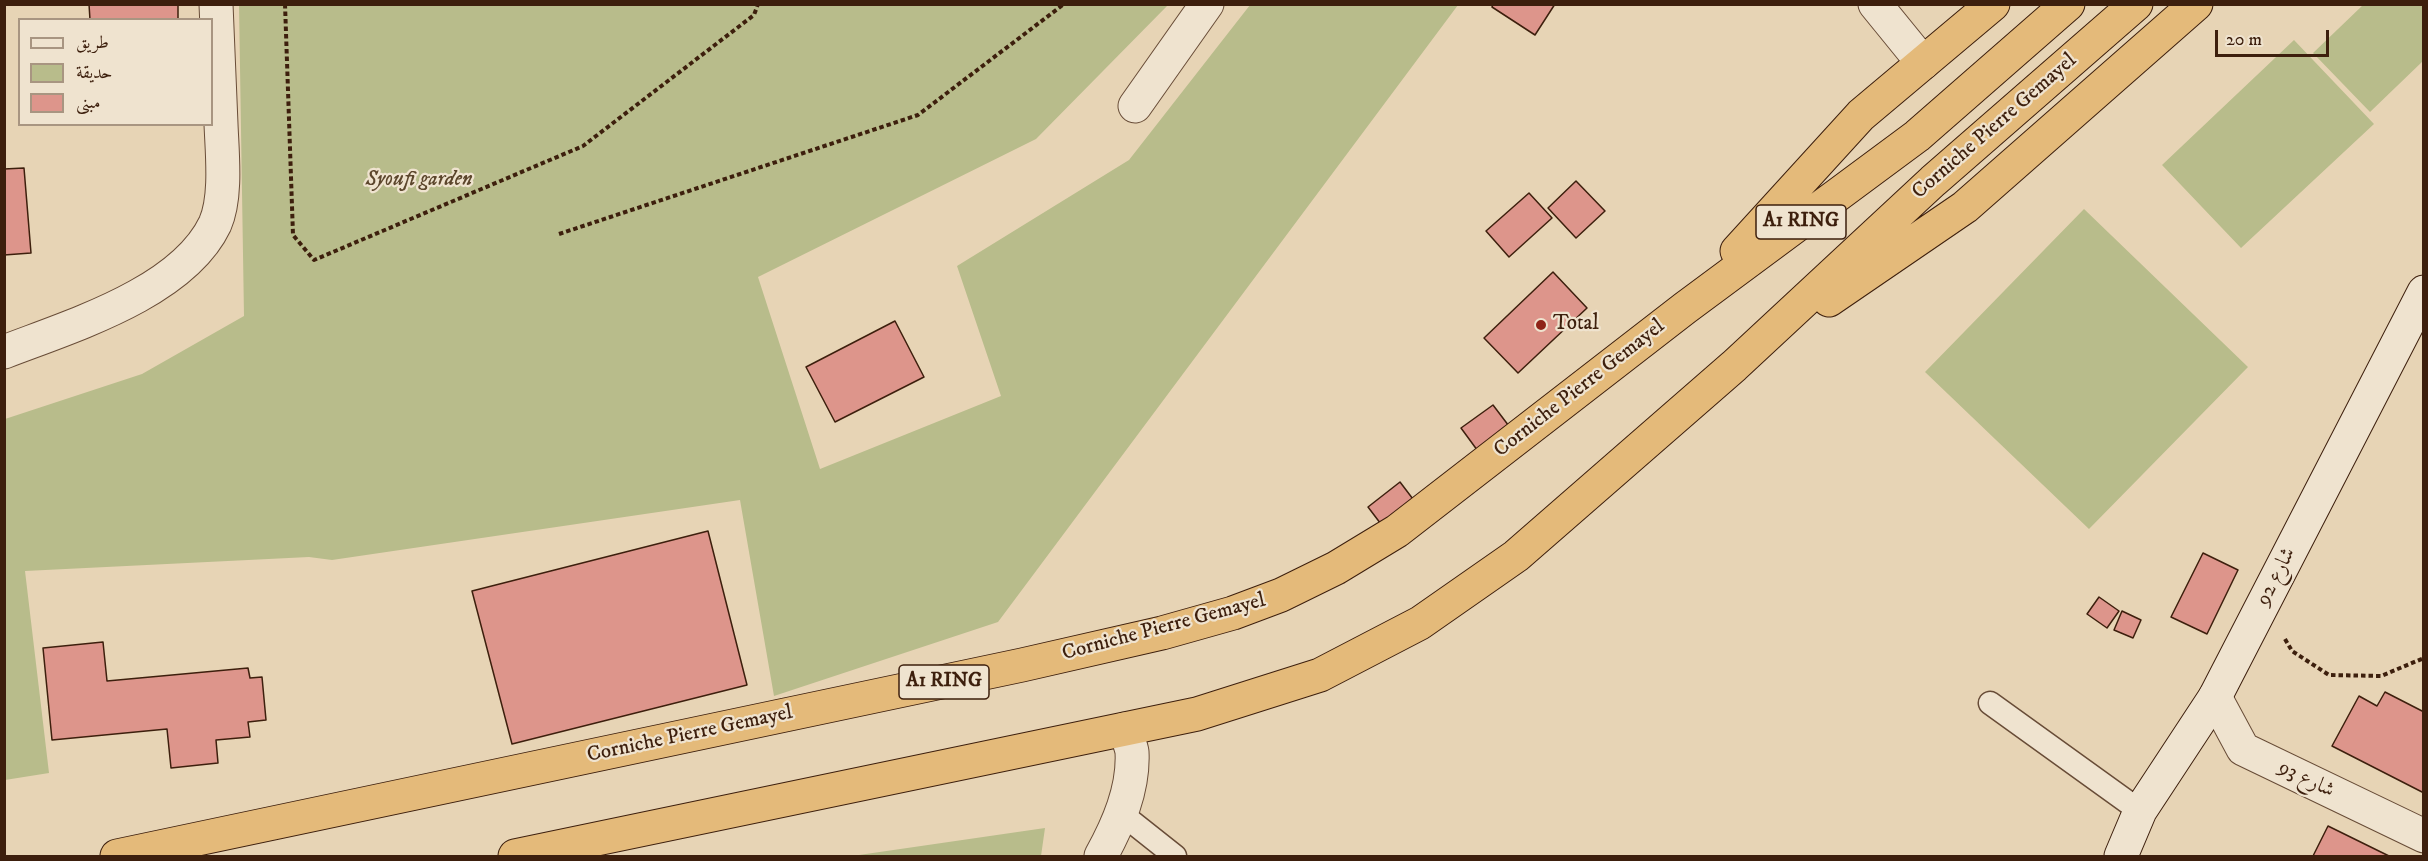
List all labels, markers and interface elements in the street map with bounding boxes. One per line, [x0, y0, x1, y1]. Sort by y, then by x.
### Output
legend [18, 18, 213, 126]
scale bar [2218, 18, 2332, 56]
text: 20 m [2226, 29, 2262, 51]
text: طريق [76, 32, 109, 54]
street label: Corniche Pierre Gemayel [1908, 49, 2082, 205]
text: حديقة [76, 62, 112, 84]
text: مبنى [76, 92, 101, 114]
park label: Syoufi garden [366, 168, 472, 194]
road number: A1 RING [1756, 205, 1846, 239]
place label: Total [1553, 312, 1599, 338]
street label: Corniche Pierre Gemayel [1490, 315, 1670, 463]
marker: Total [1534, 318, 1548, 332]
street label: شارع 92 [2252, 544, 2302, 610]
street label: Corniche Pierre Gemayel [1060, 589, 1268, 667]
road number: A1 RING [899, 665, 989, 699]
street label: Corniche Pierre Gemayel [585, 701, 795, 769]
street label: شارع 93 [2274, 756, 2338, 804]

